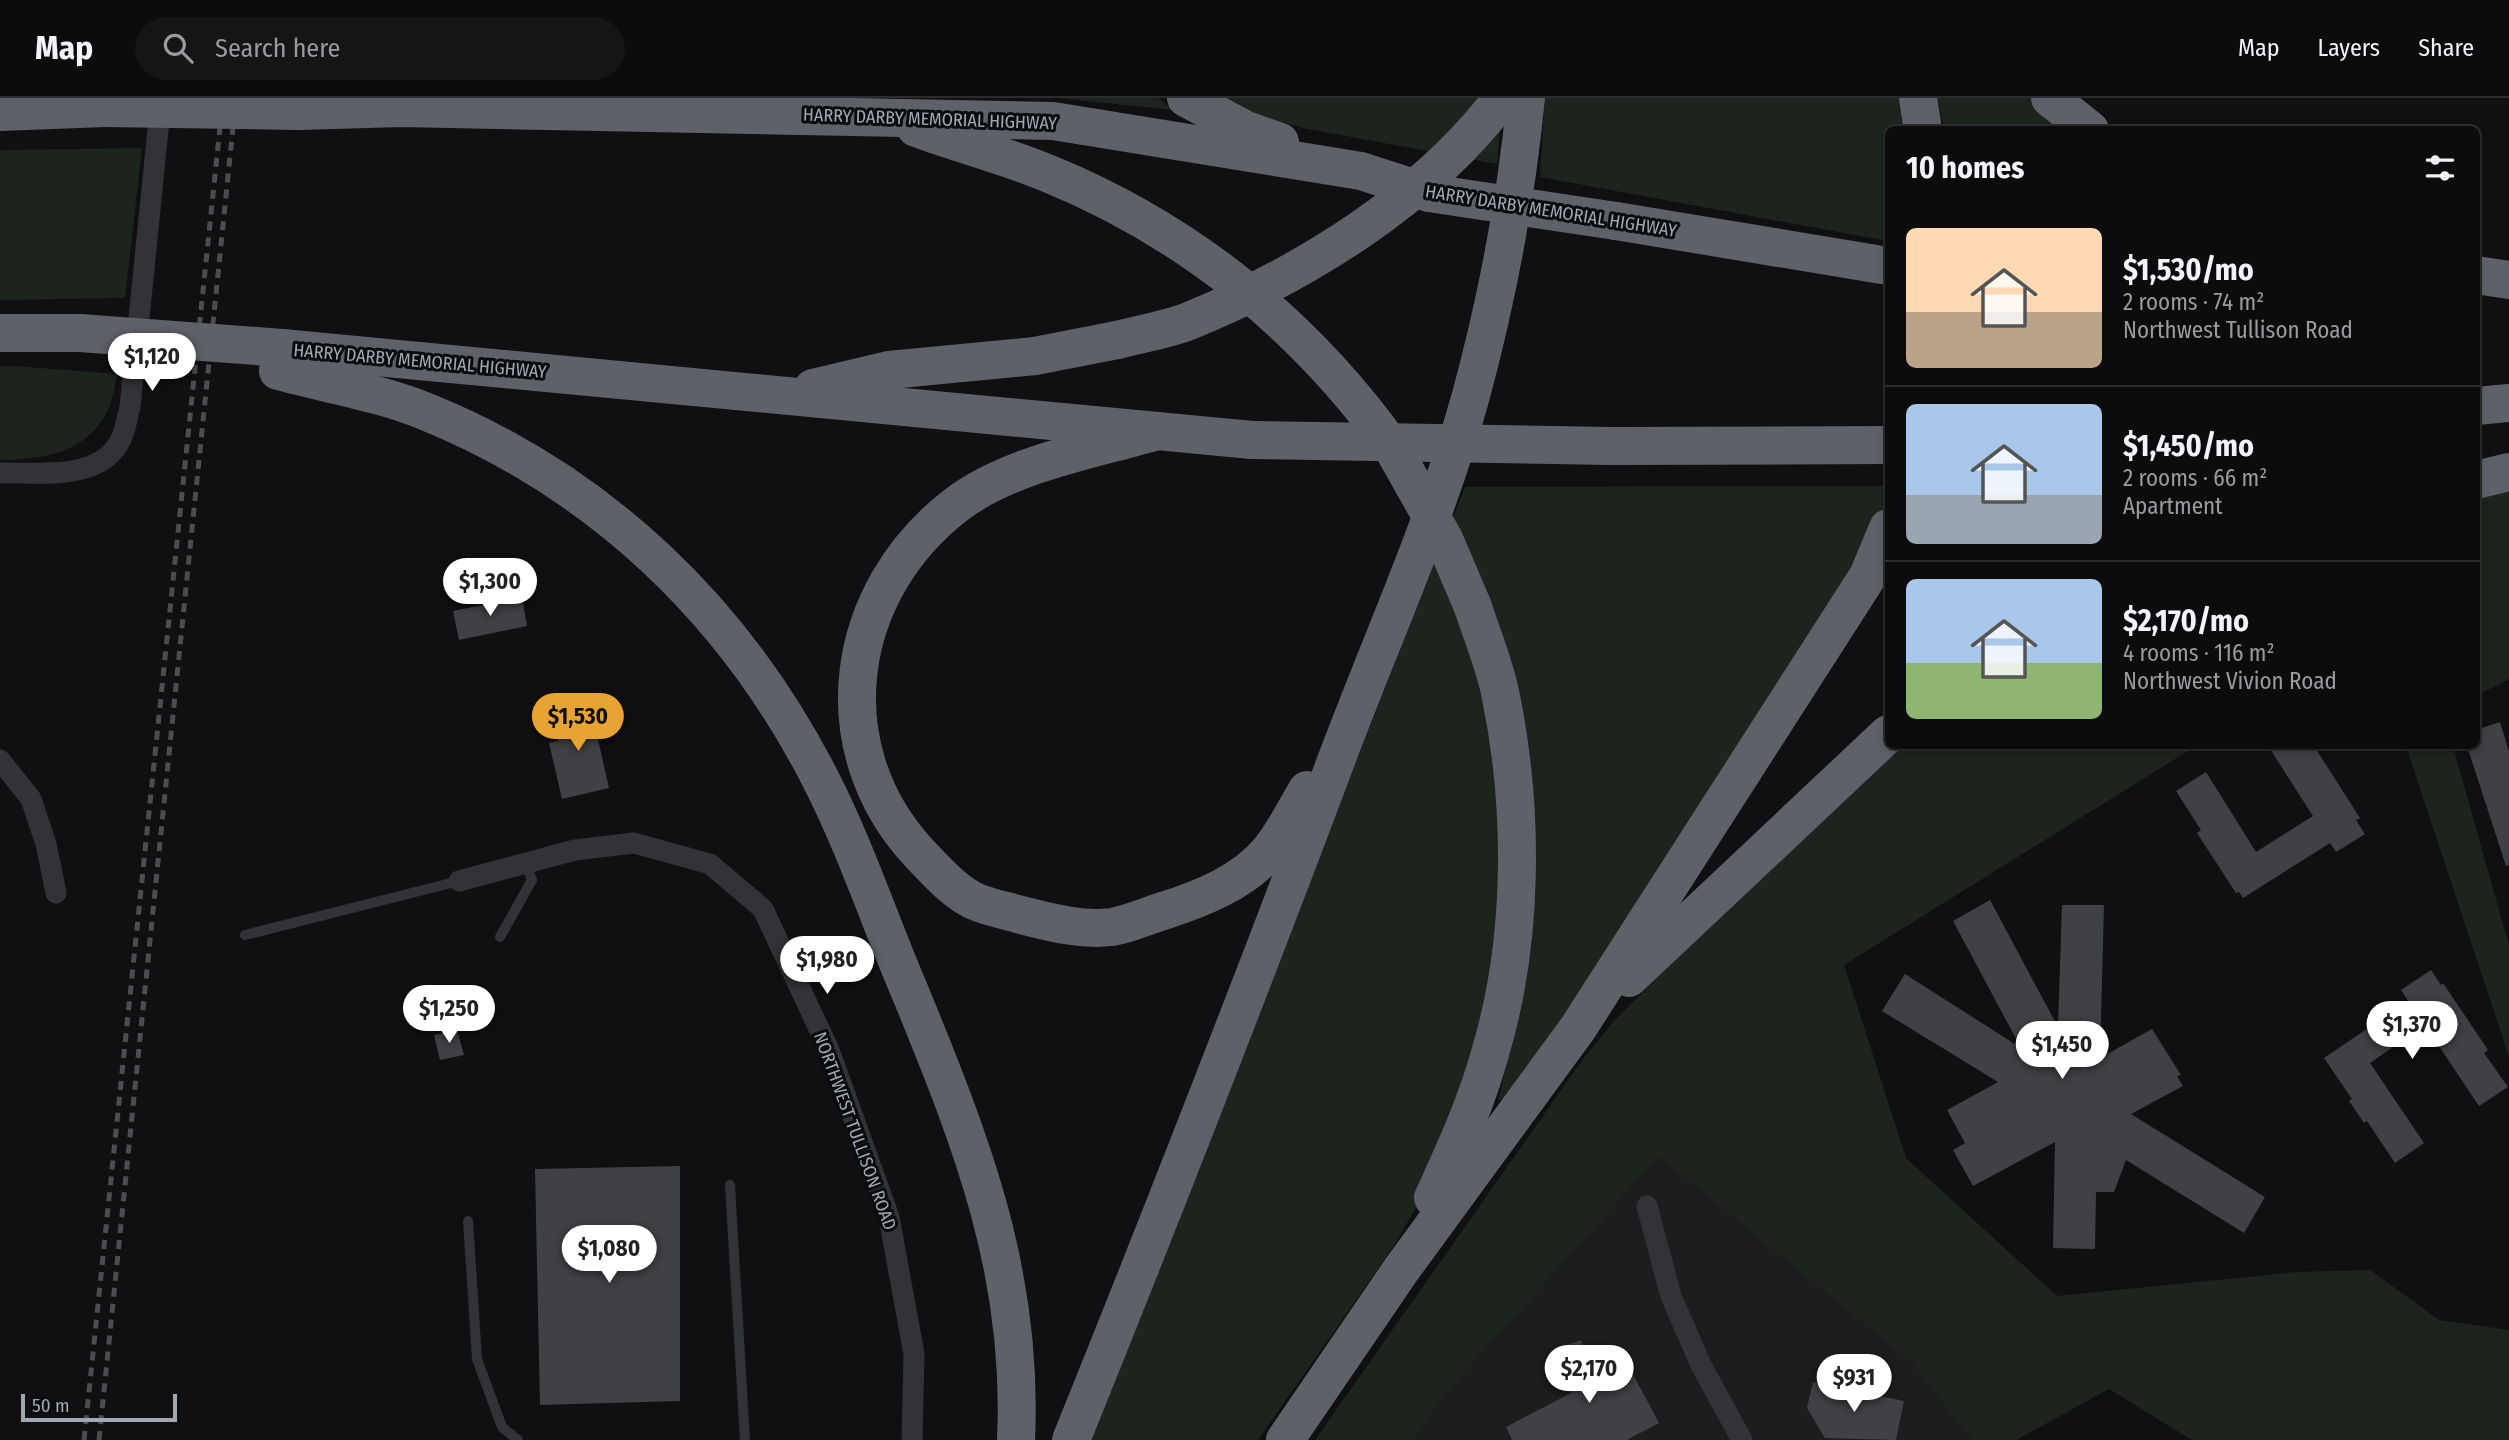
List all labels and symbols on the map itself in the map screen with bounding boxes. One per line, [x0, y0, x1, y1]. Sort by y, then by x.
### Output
street label: HARRY DARBY MEMORIAL HIGHWAY [803, 104, 1057, 134]
street label: HARRY DARBY MEMORIAL HIGHWAY [1424, 180, 1678, 242]
pin: $1,120 [95, 334, 209, 393]
street label: HARRY DARBY MEMORIAL HIGHWAY [292, 339, 548, 383]
pin: $1,300 [433, 559, 547, 618]
pin: $1,530 [521, 694, 635, 753]
pin: $1,980 [770, 936, 884, 996]
pin: $1,250 [392, 986, 506, 1045]
pin: $1,370 [2355, 1002, 2469, 1061]
pin: $1,450 [2005, 1021, 2119, 1081]
street label: NORTHWEST TULLISON ROAD [809, 1029, 901, 1233]
pin: $1,080 [552, 1226, 666, 1285]
pin: $2,170 [1532, 1346, 1646, 1405]
pin: $931 [1813, 1354, 1895, 1414]
scale bar [21, 1391, 177, 1423]

